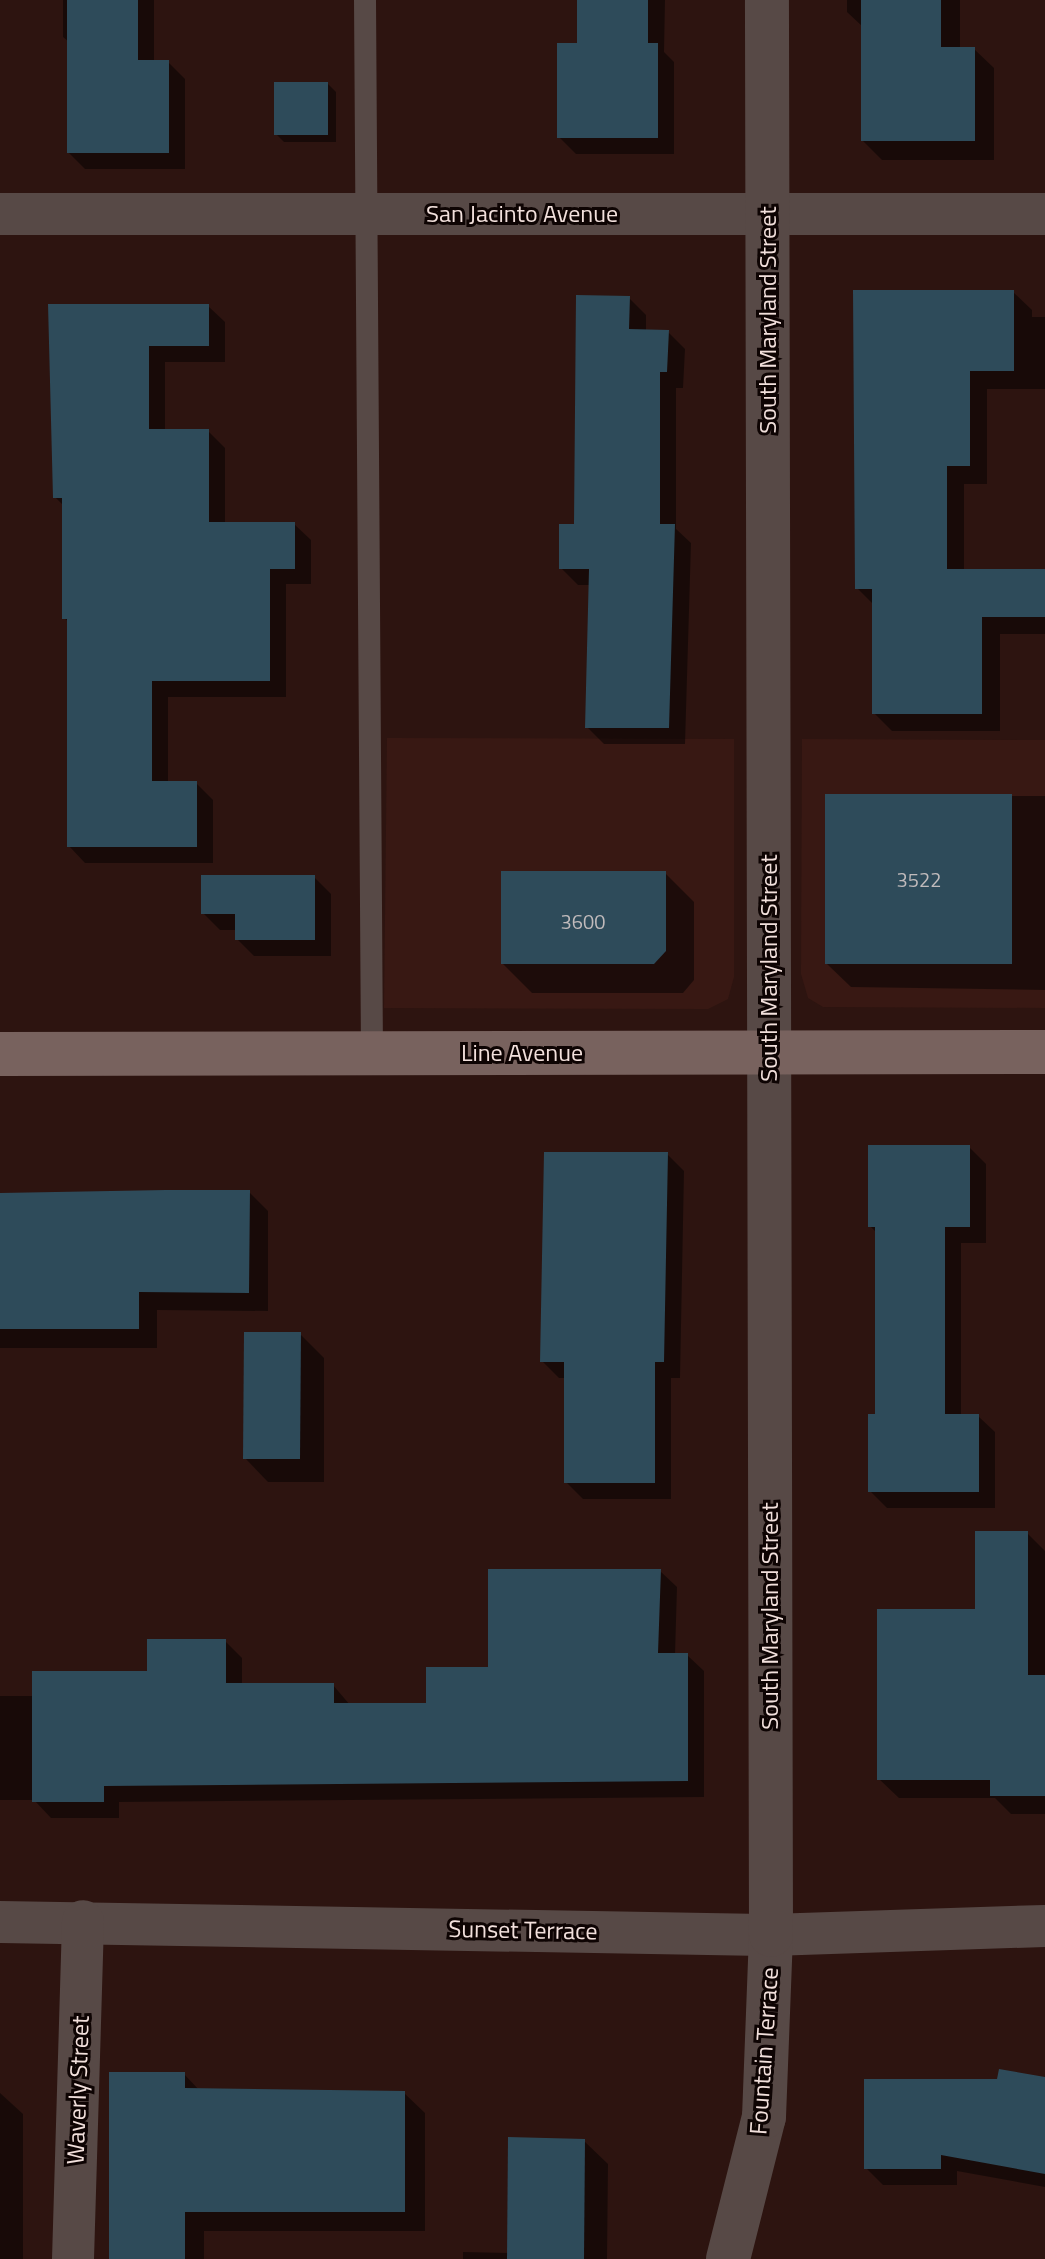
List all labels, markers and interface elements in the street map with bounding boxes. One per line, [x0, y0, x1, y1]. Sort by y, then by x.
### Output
street label: San Jacinto Avenue [426, 200, 618, 228]
street label: South Maryland Street [754, 206, 782, 434]
street label: South Maryland Street [755, 854, 783, 1082]
house number: 3522 [897, 867, 941, 891]
house number: 3600 [561, 909, 605, 933]
street label: Line Avenue [461, 1039, 583, 1067]
street label: South Maryland Street [756, 1502, 784, 1730]
street label: Sunset Terrace [448, 1914, 598, 1946]
street label: Fountain Terrace [744, 1966, 784, 2136]
street label: Waverly Street [61, 2015, 95, 2165]

